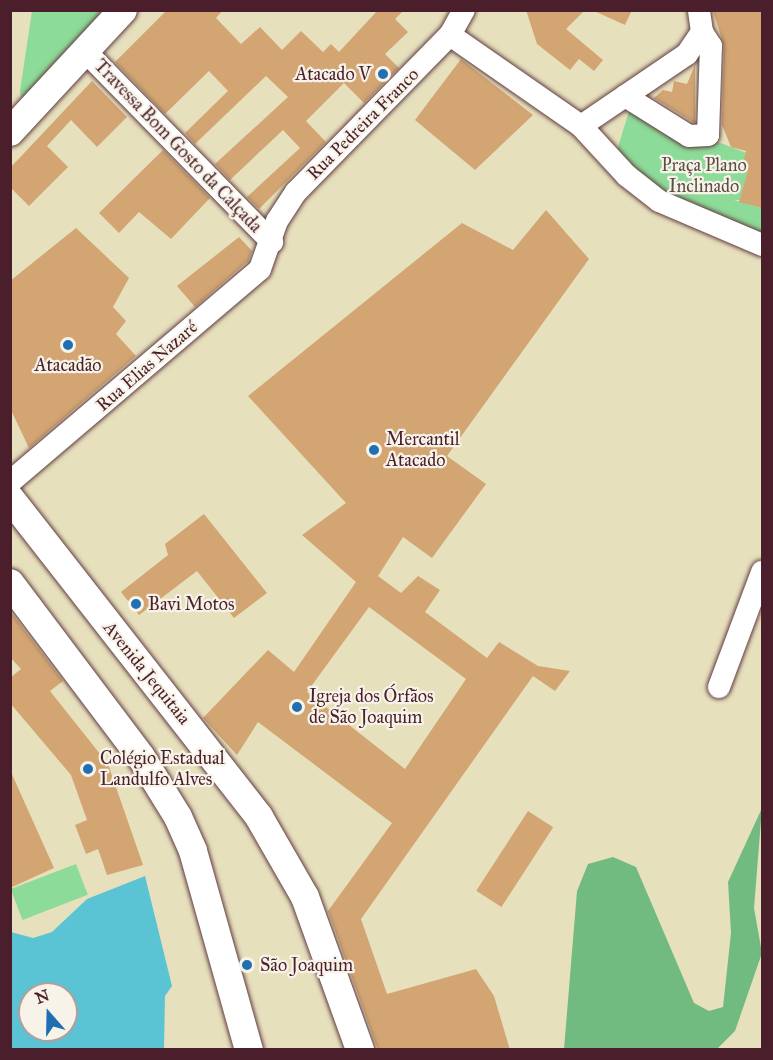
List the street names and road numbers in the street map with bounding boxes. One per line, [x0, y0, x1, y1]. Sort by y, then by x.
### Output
street label: Travessa Bom Gosto da Calçada [90, 55, 266, 237]
street label: Rua Pedreira Franco [303, 64, 423, 184]
street label: Rua Elias Nazaré [92, 316, 202, 416]
street label: Avenida Jequitaia [99, 617, 195, 729]

